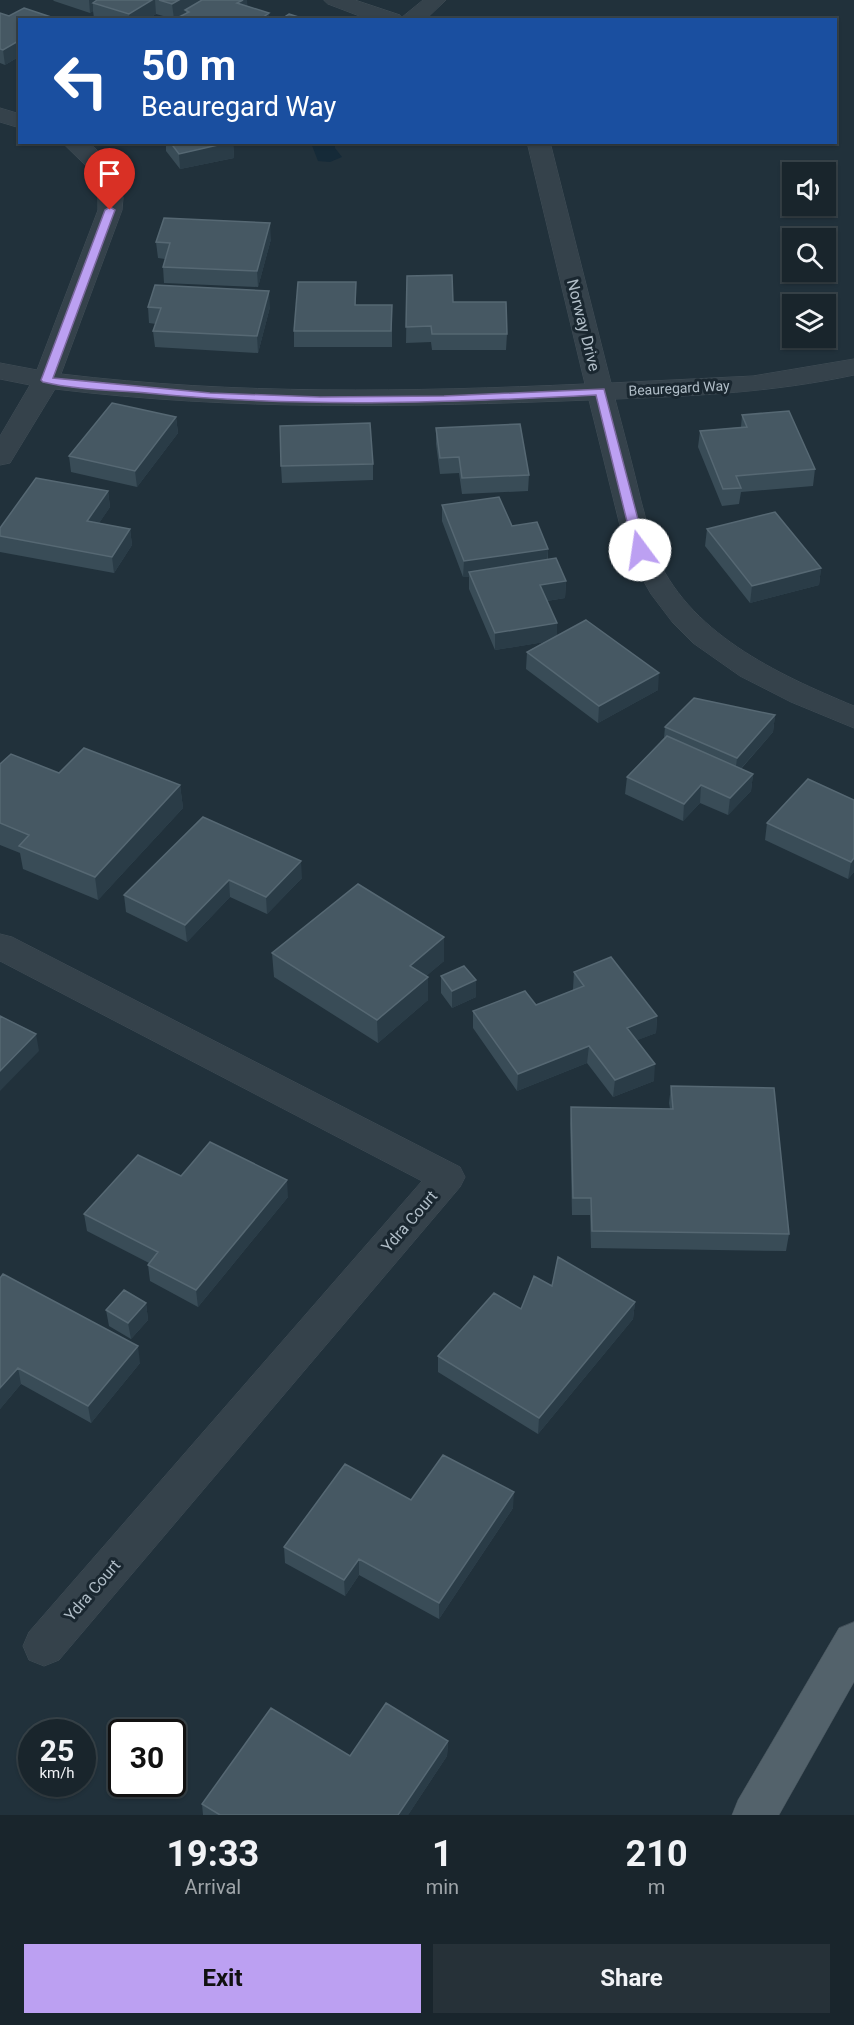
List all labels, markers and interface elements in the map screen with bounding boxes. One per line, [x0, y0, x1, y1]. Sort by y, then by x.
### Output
text: 50 m [141, 41, 236, 90]
icon: left [42, 42, 120, 120]
text: Beauregard Way [141, 91, 336, 123]
pin [84, 148, 135, 210]
icon: arrive [93, 157, 126, 190]
map controls [782, 162, 836, 348]
button: sound [782, 162, 836, 216]
button: search [782, 228, 836, 282]
street label: Norway Drive [563, 277, 604, 373]
button: layers [782, 294, 836, 348]
street label: Beauregard Way [628, 377, 730, 399]
position arrow [608, 518, 672, 582]
street label: Ydra Court [378, 1187, 441, 1256]
street label: Ydra Court [61, 1556, 124, 1625]
speed limit sign: 30 [108, 1719, 186, 1797]
text: 25 [40, 1733, 74, 1768]
text: km/h [39, 1764, 75, 1782]
text: 19:33 [166, 1833, 259, 1875]
text: 1 [432, 1833, 453, 1875]
text: 210 [626, 1833, 688, 1875]
text: Arrival [184, 1875, 241, 1899]
text: min [426, 1875, 459, 1899]
text: m [648, 1875, 665, 1899]
button: Exit [24, 1944, 421, 2013]
button: Share [433, 1944, 830, 2013]

